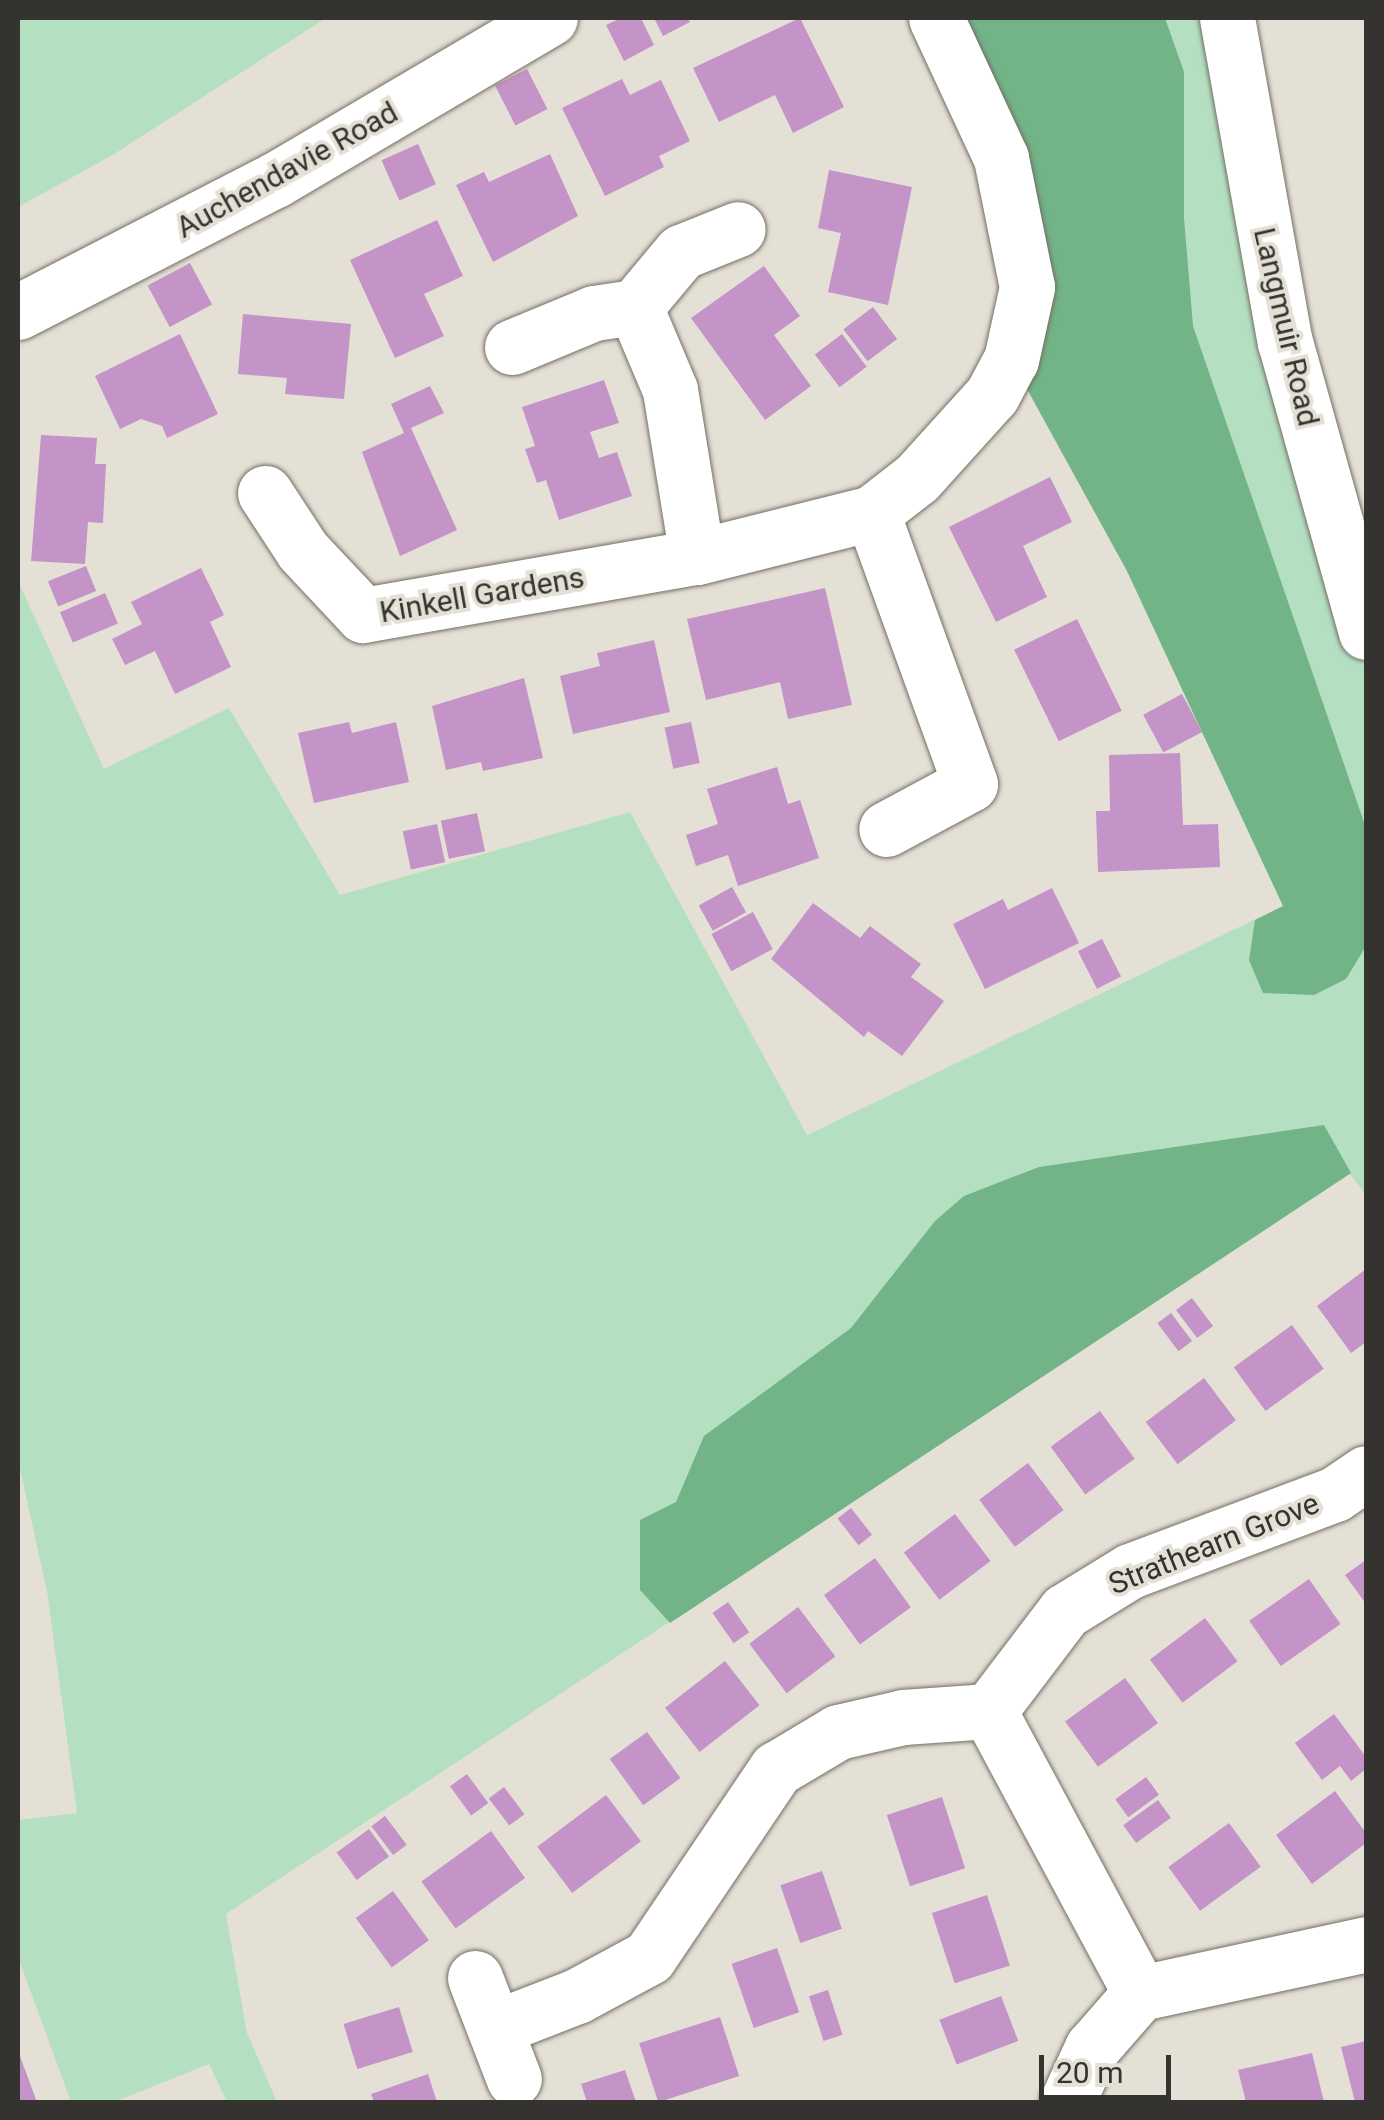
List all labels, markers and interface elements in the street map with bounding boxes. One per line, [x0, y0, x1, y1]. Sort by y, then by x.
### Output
street label: Auchendavie Road [170, 94, 404, 246]
street label: Langmuir Road [1246, 224, 1326, 430]
street label: Kinkell Gardens [377, 559, 587, 631]
street label: Strathearn Grove [1104, 1485, 1324, 1603]
scale bar [1044, 2035, 1176, 2097]
text: 20 m [1056, 2055, 1123, 2090]

